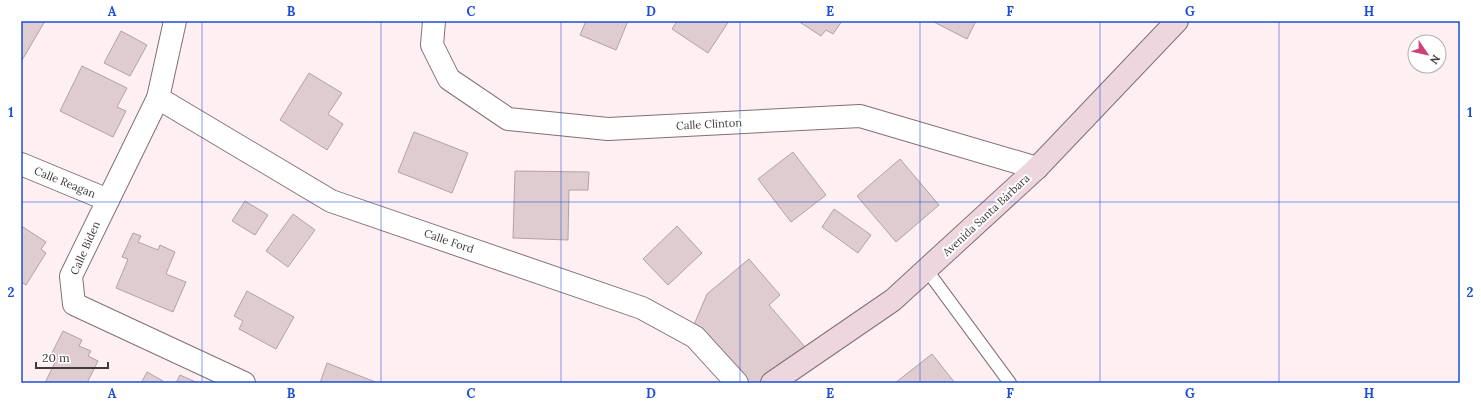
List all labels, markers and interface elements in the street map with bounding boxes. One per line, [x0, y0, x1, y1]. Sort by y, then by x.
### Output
text: A [108, 3, 117, 20]
text: B [287, 3, 296, 20]
text: C [467, 3, 476, 20]
text: D [646, 3, 656, 20]
text: E [826, 3, 834, 20]
text: F [1006, 3, 1014, 20]
text: G [1185, 3, 1195, 20]
text: H [1364, 3, 1374, 20]
north arrow [1407, 34, 1447, 74]
text: N [1427, 52, 1443, 67]
text: 1 [8, 104, 14, 121]
text: 1 [1467, 104, 1473, 121]
street label: Calle Clinton [676, 115, 743, 133]
street label: Calle Reagan [32, 163, 98, 201]
street label: Avenida Santa Bárbara [939, 171, 1033, 260]
street label: Calle Biden [67, 219, 103, 277]
street label: Calle Ford [422, 226, 476, 256]
text: 2 [8, 284, 15, 301]
text: 2 [1467, 284, 1474, 301]
scale bar [36, 344, 108, 370]
text: 20 m [42, 350, 70, 365]
text: A [108, 385, 117, 402]
text: B [287, 385, 296, 402]
text: C [467, 385, 476, 402]
text: D [646, 385, 656, 402]
text: E [826, 385, 834, 402]
text: F [1006, 385, 1014, 402]
text: G [1185, 385, 1195, 402]
text: H [1364, 385, 1374, 402]

